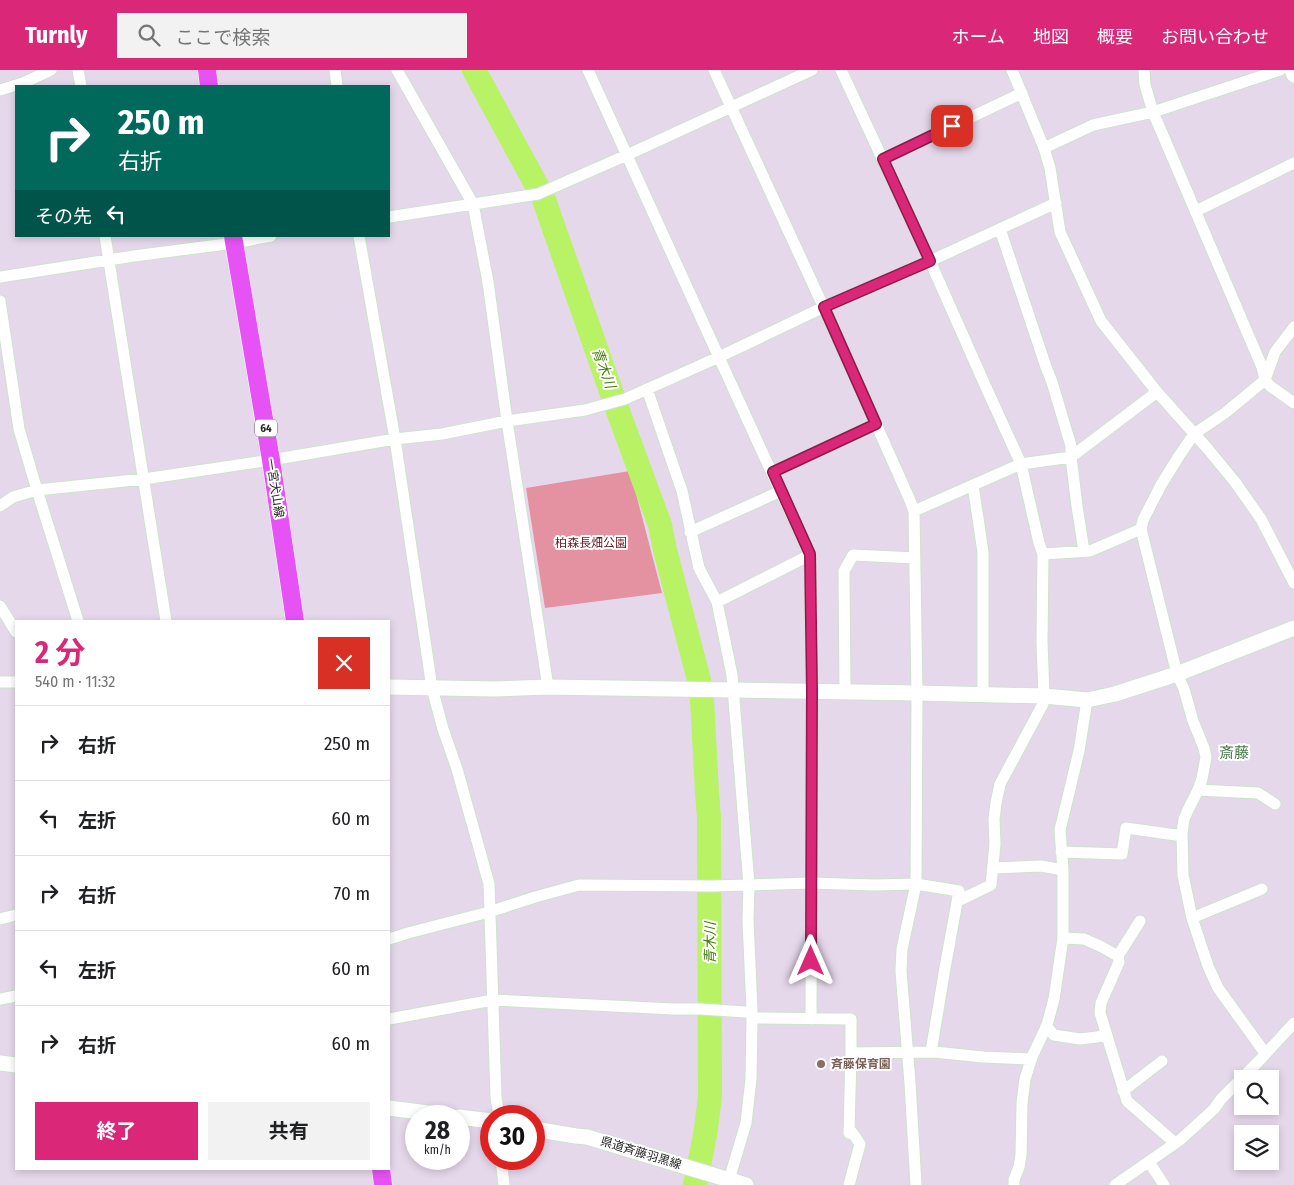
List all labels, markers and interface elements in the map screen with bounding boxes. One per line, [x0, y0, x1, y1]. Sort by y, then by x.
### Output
search box [117, 13, 467, 58]
text: Turnly [25, 21, 87, 49]
icon: search [135, 21, 163, 49]
text: ここで検索 [175, 26, 270, 49]
text: ホーム [952, 26, 1005, 48]
text: 地図 [1033, 26, 1069, 48]
text: 概要 [1097, 26, 1133, 48]
text: お問い合わせ [1161, 26, 1269, 48]
text: 250 m [118, 101, 205, 143]
icon: right [35, 105, 100, 170]
pin [931, 105, 973, 147]
icon: arrive [938, 112, 966, 140]
text: 右折 [118, 148, 162, 175]
icon: left [102, 200, 130, 228]
text: その先 [35, 205, 92, 228]
water label: 青木川 [588, 346, 619, 393]
road number: 64 [255, 419, 277, 436]
street label: 一宮犬山線 [263, 457, 287, 519]
park label: 柏森長畑公園 [555, 536, 627, 550]
text: 2 分 [35, 635, 85, 671]
button: close [318, 637, 370, 689]
text: 540 m · 11:32 [35, 672, 115, 691]
icon: right [35, 729, 63, 757]
text: 250 m [324, 732, 370, 755]
text: 右折 [78, 734, 116, 757]
district label: 斎藤 [1219, 744, 1249, 762]
icon: left [35, 804, 63, 832]
text: 60 m [332, 807, 370, 830]
text: 左折 [78, 809, 116, 832]
icon: right [35, 879, 63, 907]
text: 70 m [334, 882, 370, 905]
text: 右折 [78, 884, 116, 907]
water label: 青木川 [702, 920, 719, 964]
position arrow [784, 934, 836, 986]
icon: left [35, 954, 63, 982]
text: 60 m [332, 957, 370, 980]
text: 左折 [78, 959, 116, 982]
icon: right [35, 1029, 63, 1057]
text: 60 m [332, 1032, 370, 1055]
text: 右折 [78, 1034, 116, 1057]
place label: 斉藤保育園 [831, 1057, 891, 1071]
marker: 斉藤保育園 [815, 1058, 827, 1070]
map controls [1234, 1070, 1279, 1170]
button: search [1234, 1070, 1279, 1115]
button: 終了 [35, 1102, 198, 1160]
button: 共有 [208, 1102, 370, 1160]
speed limit sign: 30 [480, 1105, 545, 1170]
text: 28 [425, 1116, 450, 1146]
button: layers [1234, 1125, 1279, 1170]
street label: 県道斉藤羽黒線 [599, 1134, 683, 1172]
text: km/h [424, 1143, 451, 1157]

